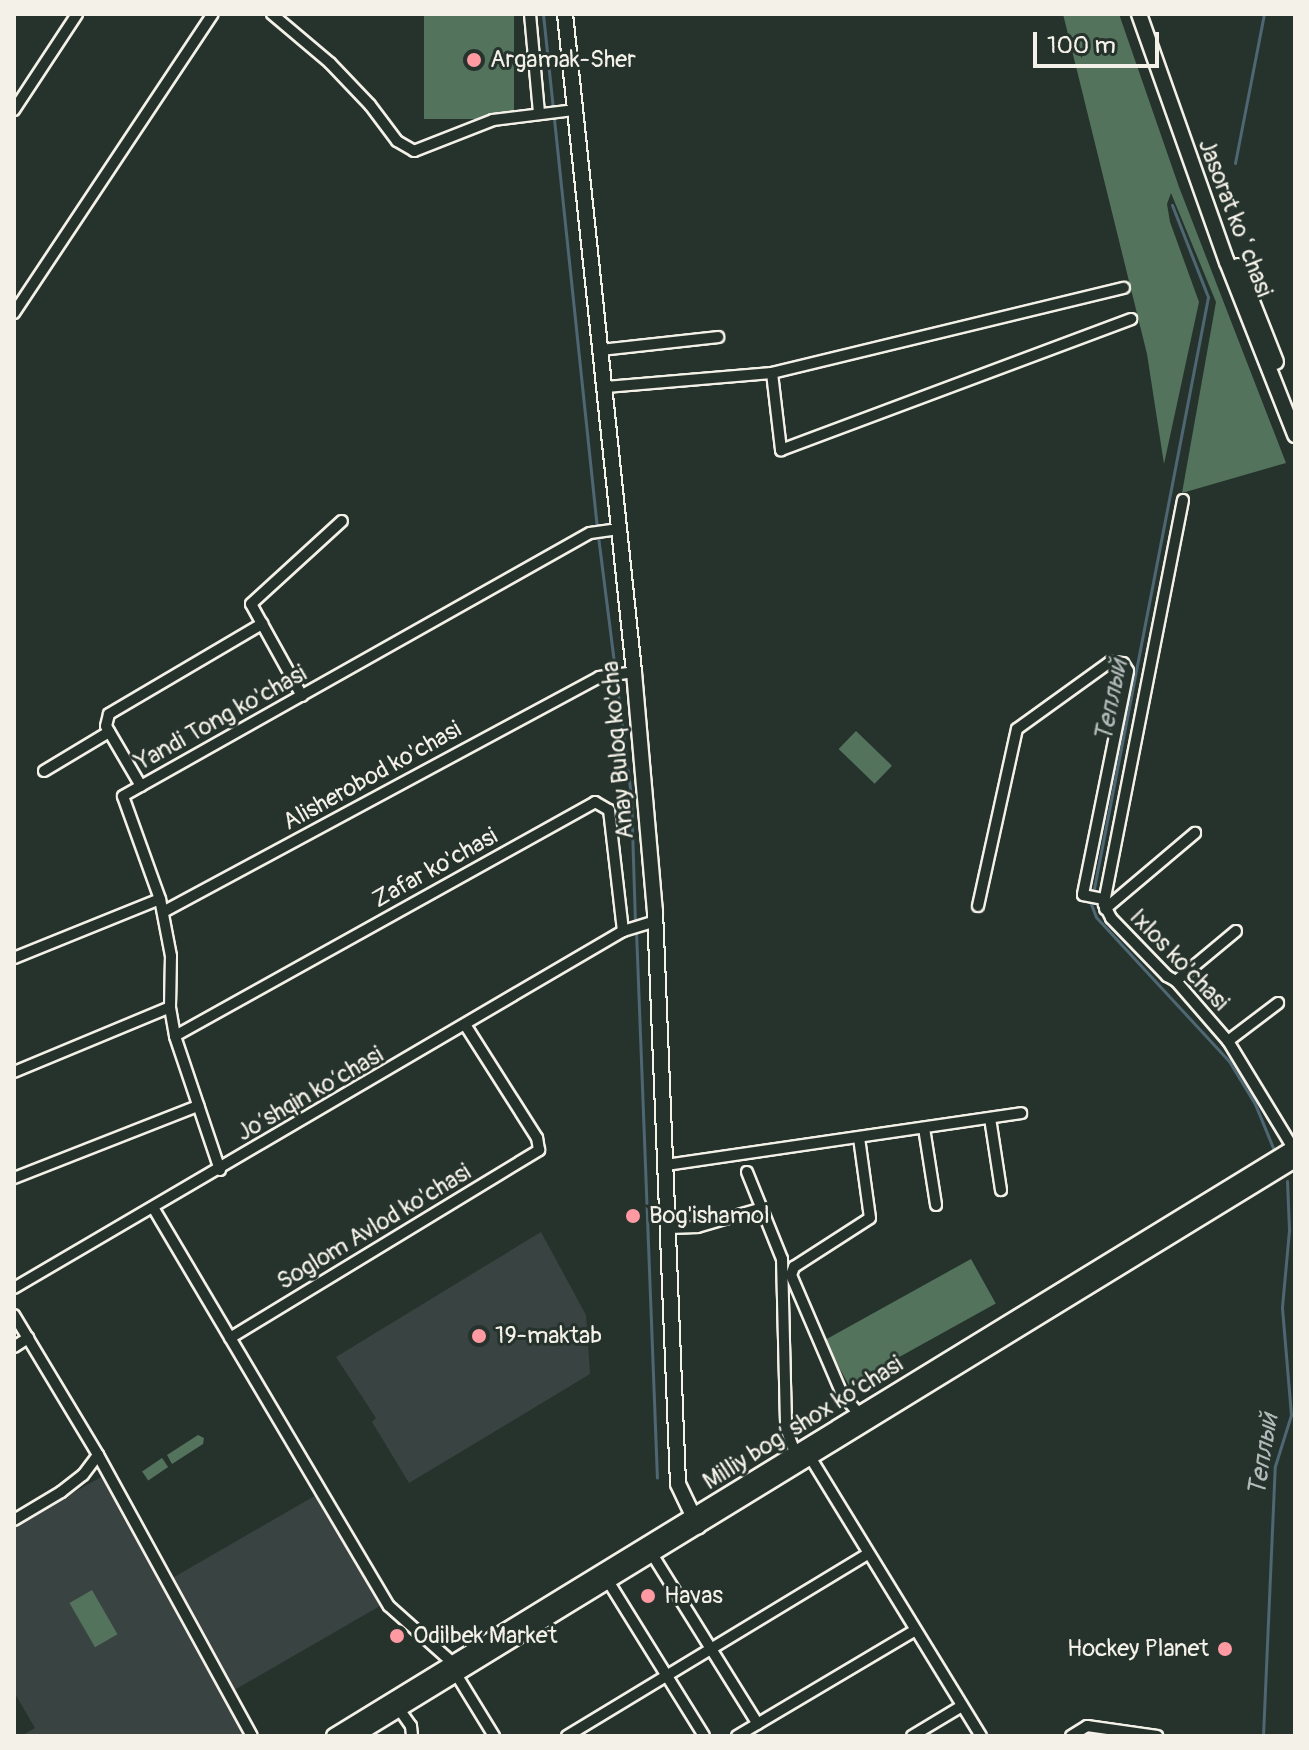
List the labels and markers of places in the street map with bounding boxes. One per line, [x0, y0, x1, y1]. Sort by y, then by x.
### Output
place label: Argamak-Sher [490, 46, 636, 74]
marker: Argamak-Sher [465, 51, 483, 69]
place label: Bog'ishamol [649, 1202, 770, 1230]
marker: Bog'ishamol [624, 1207, 642, 1225]
place label: 19-maktab [495, 1322, 602, 1350]
marker: 19-maktab [470, 1327, 488, 1345]
place label: Havas [664, 1582, 723, 1610]
marker: Havas [639, 1587, 657, 1605]
place label: Odilbek Market [413, 1622, 557, 1650]
marker: Odilbek Market [388, 1627, 406, 1645]
place label: Hockey Planet [1067, 1635, 1209, 1663]
marker: Hockey Planet [1216, 1640, 1234, 1658]

